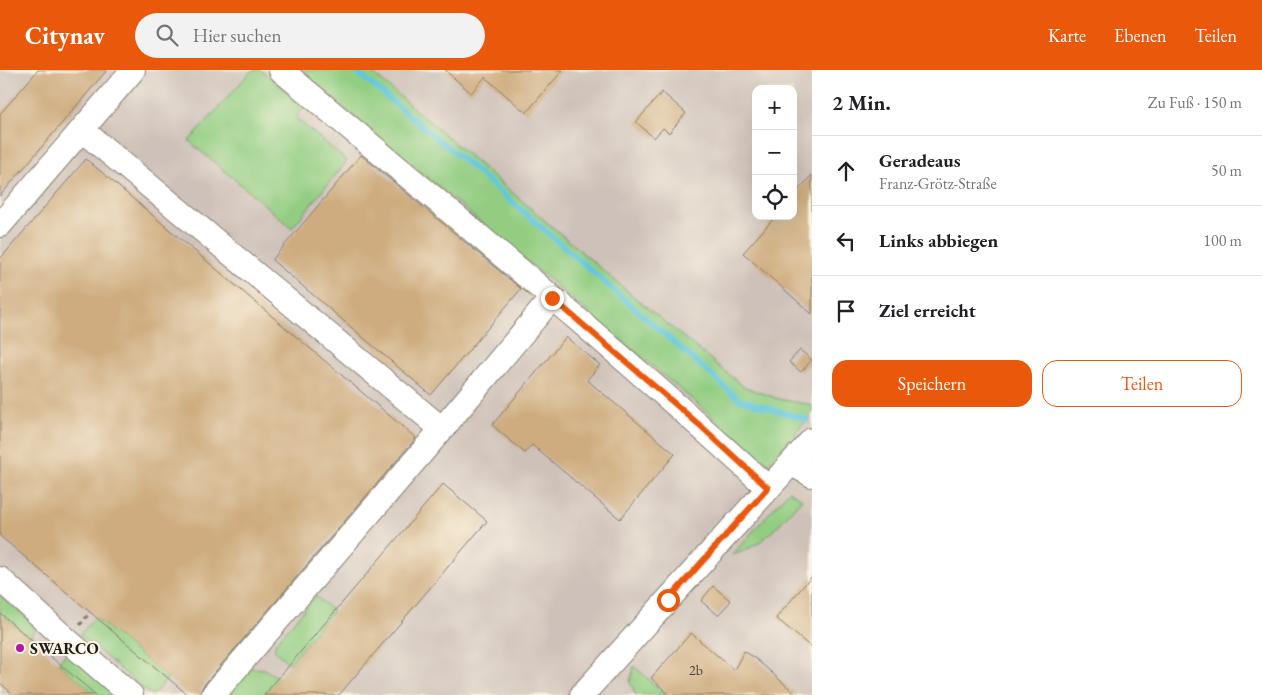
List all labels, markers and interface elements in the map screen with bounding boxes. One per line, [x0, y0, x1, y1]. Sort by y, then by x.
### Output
search box [135, 13, 485, 58]
text: Citynav [25, 20, 105, 51]
icon: search [153, 21, 181, 49]
text: Hier suchen [193, 23, 281, 48]
text: Karte [1048, 24, 1086, 47]
text: Ebenen [1114, 24, 1167, 47]
text: Teilen [1195, 24, 1237, 47]
map controls [752, 85, 797, 220]
button: + [752, 85, 797, 130]
text: 2 Min. [832, 89, 891, 116]
text: Zu Fuß · 150 m [1148, 92, 1242, 113]
button: − [752, 130, 797, 175]
text: Geradeaus [879, 148, 961, 173]
icon: ahead [832, 157, 860, 185]
text: 50 m [1211, 160, 1242, 181]
text: Franz-Grötz-Straße [879, 173, 997, 194]
button: locate [752, 175, 797, 220]
icon: left [832, 227, 860, 255]
text: Links abbiegen [879, 228, 998, 253]
text: 100 m [1203, 230, 1242, 251]
route end [541, 287, 564, 310]
icon: arrive [832, 297, 860, 325]
text: Ziel erreicht [879, 298, 976, 323]
button: Speichern [832, 360, 1032, 407]
button: Teilen [1042, 360, 1242, 407]
route start [657, 589, 680, 612]
place label: SWARCO [30, 638, 99, 659]
marker: SWARCO [14, 642, 26, 654]
house number: 2b [689, 661, 703, 679]

